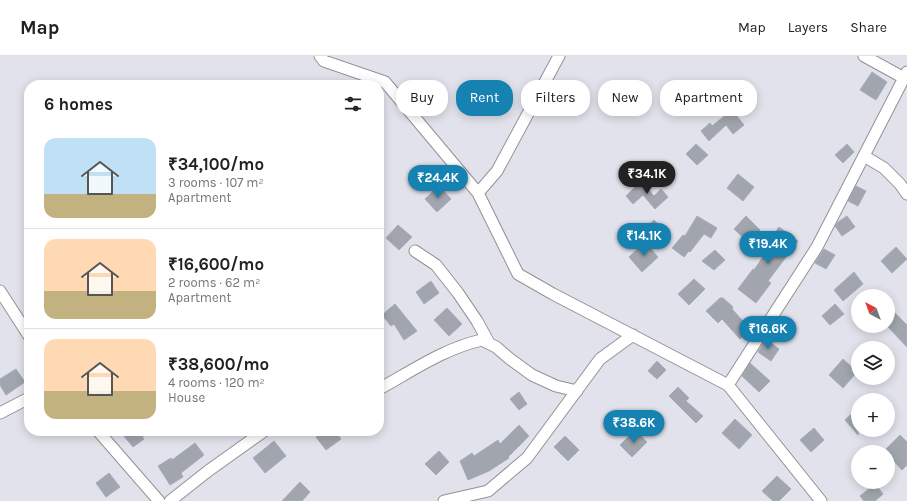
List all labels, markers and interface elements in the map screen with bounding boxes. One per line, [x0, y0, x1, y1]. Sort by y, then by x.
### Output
text: Map [20, 17, 59, 39]
text: Map [738, 19, 766, 36]
text: Layers [788, 19, 828, 36]
text: Share [850, 19, 887, 36]
chip: Buy [396, 80, 448, 116]
chip: Rent [456, 80, 513, 116]
chip: Filters [521, 80, 590, 116]
chip: New [598, 80, 652, 116]
chip: Apartment [660, 80, 757, 116]
icon: filters [342, 93, 364, 115]
text: 6 homes [44, 94, 113, 114]
icon: home [76, 154, 124, 202]
text: ₹34,100/mo [168, 154, 264, 174]
pin: ₹34.1K [614, 161, 680, 195]
pin: ₹24.4K [405, 165, 471, 199]
text: ₹34.1K [627, 166, 667, 181]
text: ₹24.4K [417, 170, 459, 185]
text: 3 rooms · 107 m² [168, 175, 264, 190]
text: Apartment [168, 190, 231, 205]
pin: ₹14.1K [611, 223, 677, 257]
text: ₹14.1K [626, 228, 662, 243]
pin: ₹19.4K [735, 231, 801, 265]
text: ₹19.4K [748, 236, 788, 251]
text: ₹16,600/mo [168, 254, 264, 274]
icon: home [76, 255, 124, 303]
text: 2 rooms · 62 m² [168, 275, 260, 290]
north arrow [851, 289, 895, 333]
map controls [851, 289, 895, 489]
text: Apartment [168, 290, 231, 305]
pin: ₹16.6K [735, 316, 801, 350]
text: ₹16.6K [748, 321, 788, 336]
button: layers [851, 341, 895, 385]
text: ₹38,600/mo [168, 354, 269, 374]
icon: home [76, 355, 124, 403]
text: 4 rooms · 120 m² [168, 375, 265, 390]
text: House [168, 390, 205, 405]
button: + [851, 393, 895, 437]
pin: ₹38.6K [601, 410, 667, 444]
text: ₹38.6K [612, 415, 656, 430]
button: − [851, 445, 895, 489]

